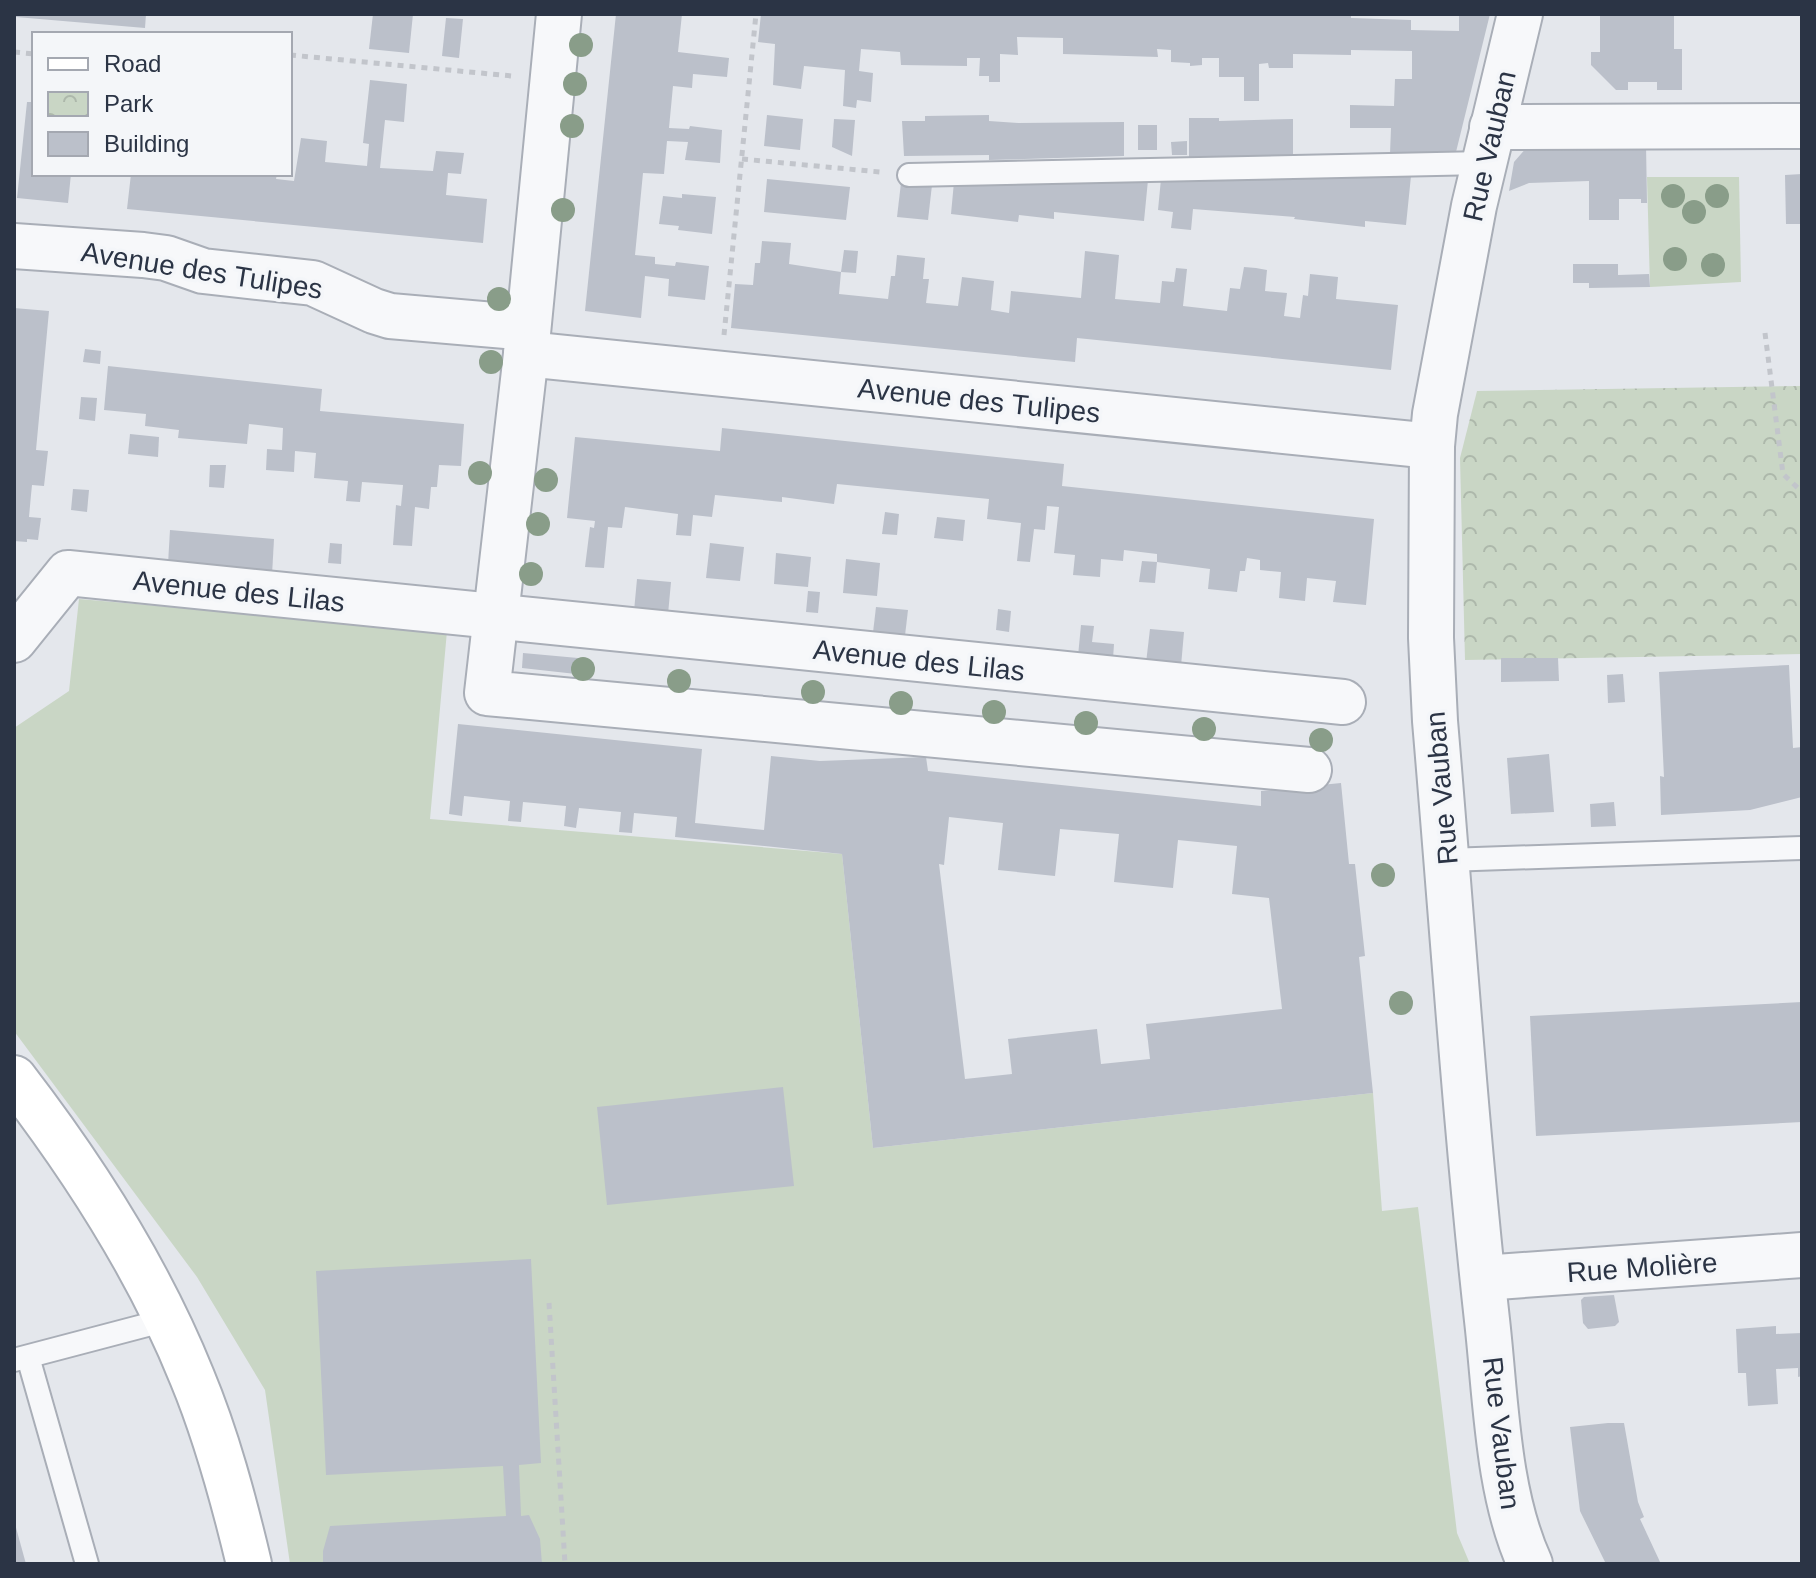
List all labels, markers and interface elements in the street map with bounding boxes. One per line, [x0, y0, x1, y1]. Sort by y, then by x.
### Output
legend [32, 32, 292, 176]
text: Road [104, 50, 161, 77]
street label: Rue Vauban [1457, 68, 1522, 224]
text: Park [104, 90, 154, 117]
text: Building [104, 130, 189, 157]
street label: Avenue des Tulipes [79, 236, 325, 305]
street label: Avenue des Tulipes [856, 372, 1102, 429]
street label: Avenue des Lilas [132, 565, 346, 618]
street label: Avenue des Lilas [812, 634, 1026, 687]
street label: Rue Vauban [1419, 710, 1464, 866]
street label: Rue Molière [1566, 1247, 1718, 1288]
street label: Rue Vauban [1477, 1355, 1526, 1511]

